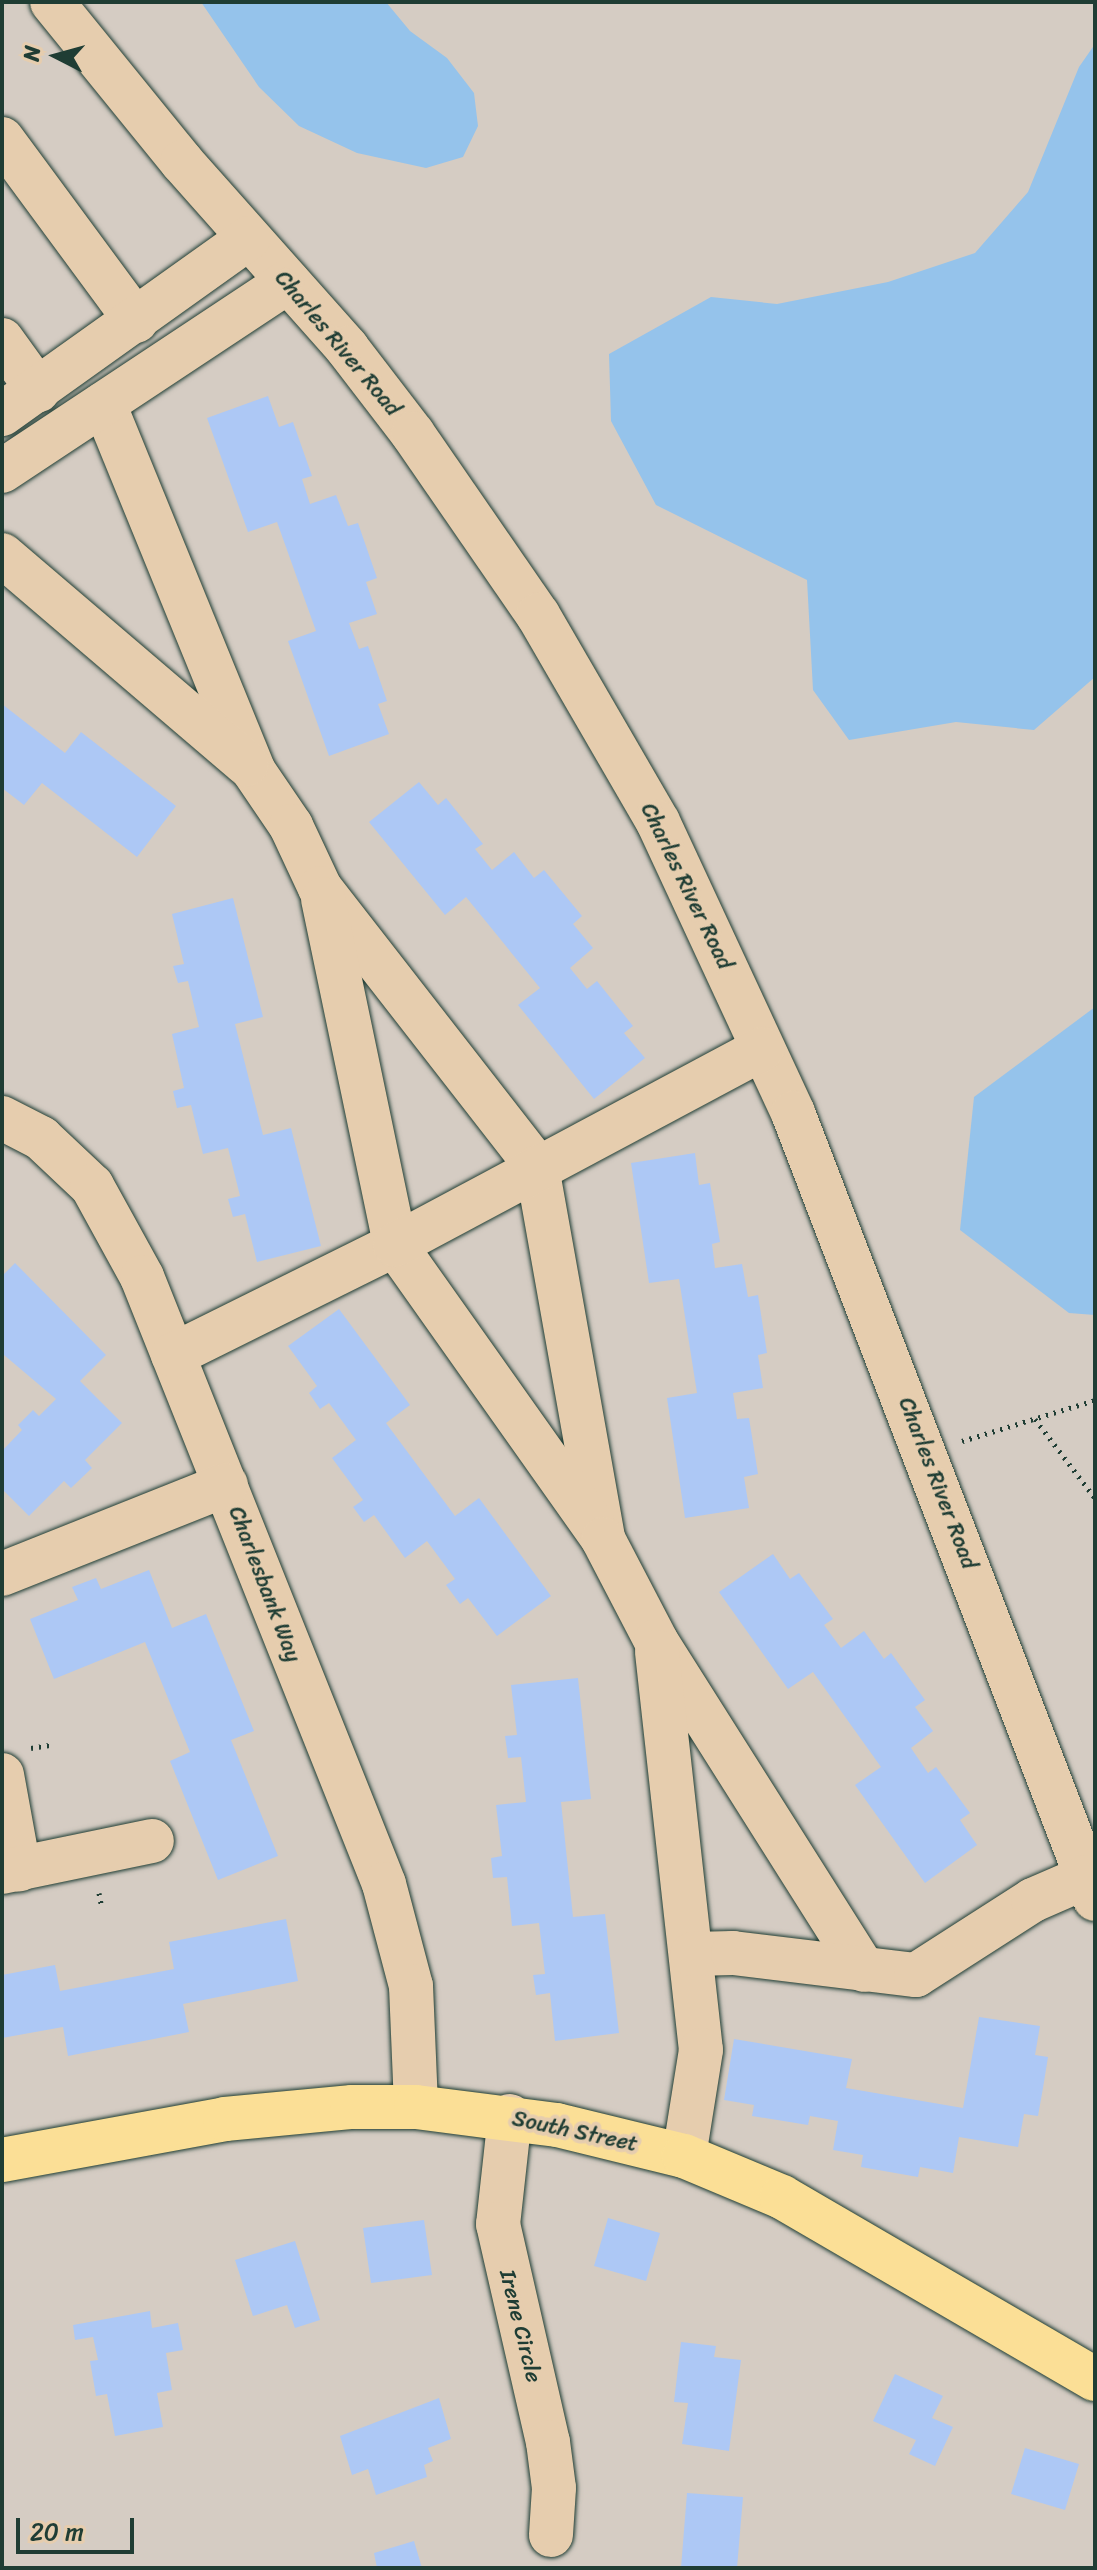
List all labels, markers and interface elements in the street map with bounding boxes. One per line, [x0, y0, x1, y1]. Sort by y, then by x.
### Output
north arrow [16, 16, 96, 96]
text: N [11, 44, 52, 63]
street label: Charles River Road [270, 265, 406, 421]
street label: Charles River Road [635, 799, 739, 973]
street label: Charles River Road [893, 1393, 983, 1573]
street label: Charlesbank Way [223, 1502, 307, 1666]
street label: South Street [510, 2105, 640, 2157]
street label: Irene Circle [494, 2267, 548, 2385]
scale bar [20, 2502, 138, 2552]
text: 20 m [30, 2511, 84, 2553]

